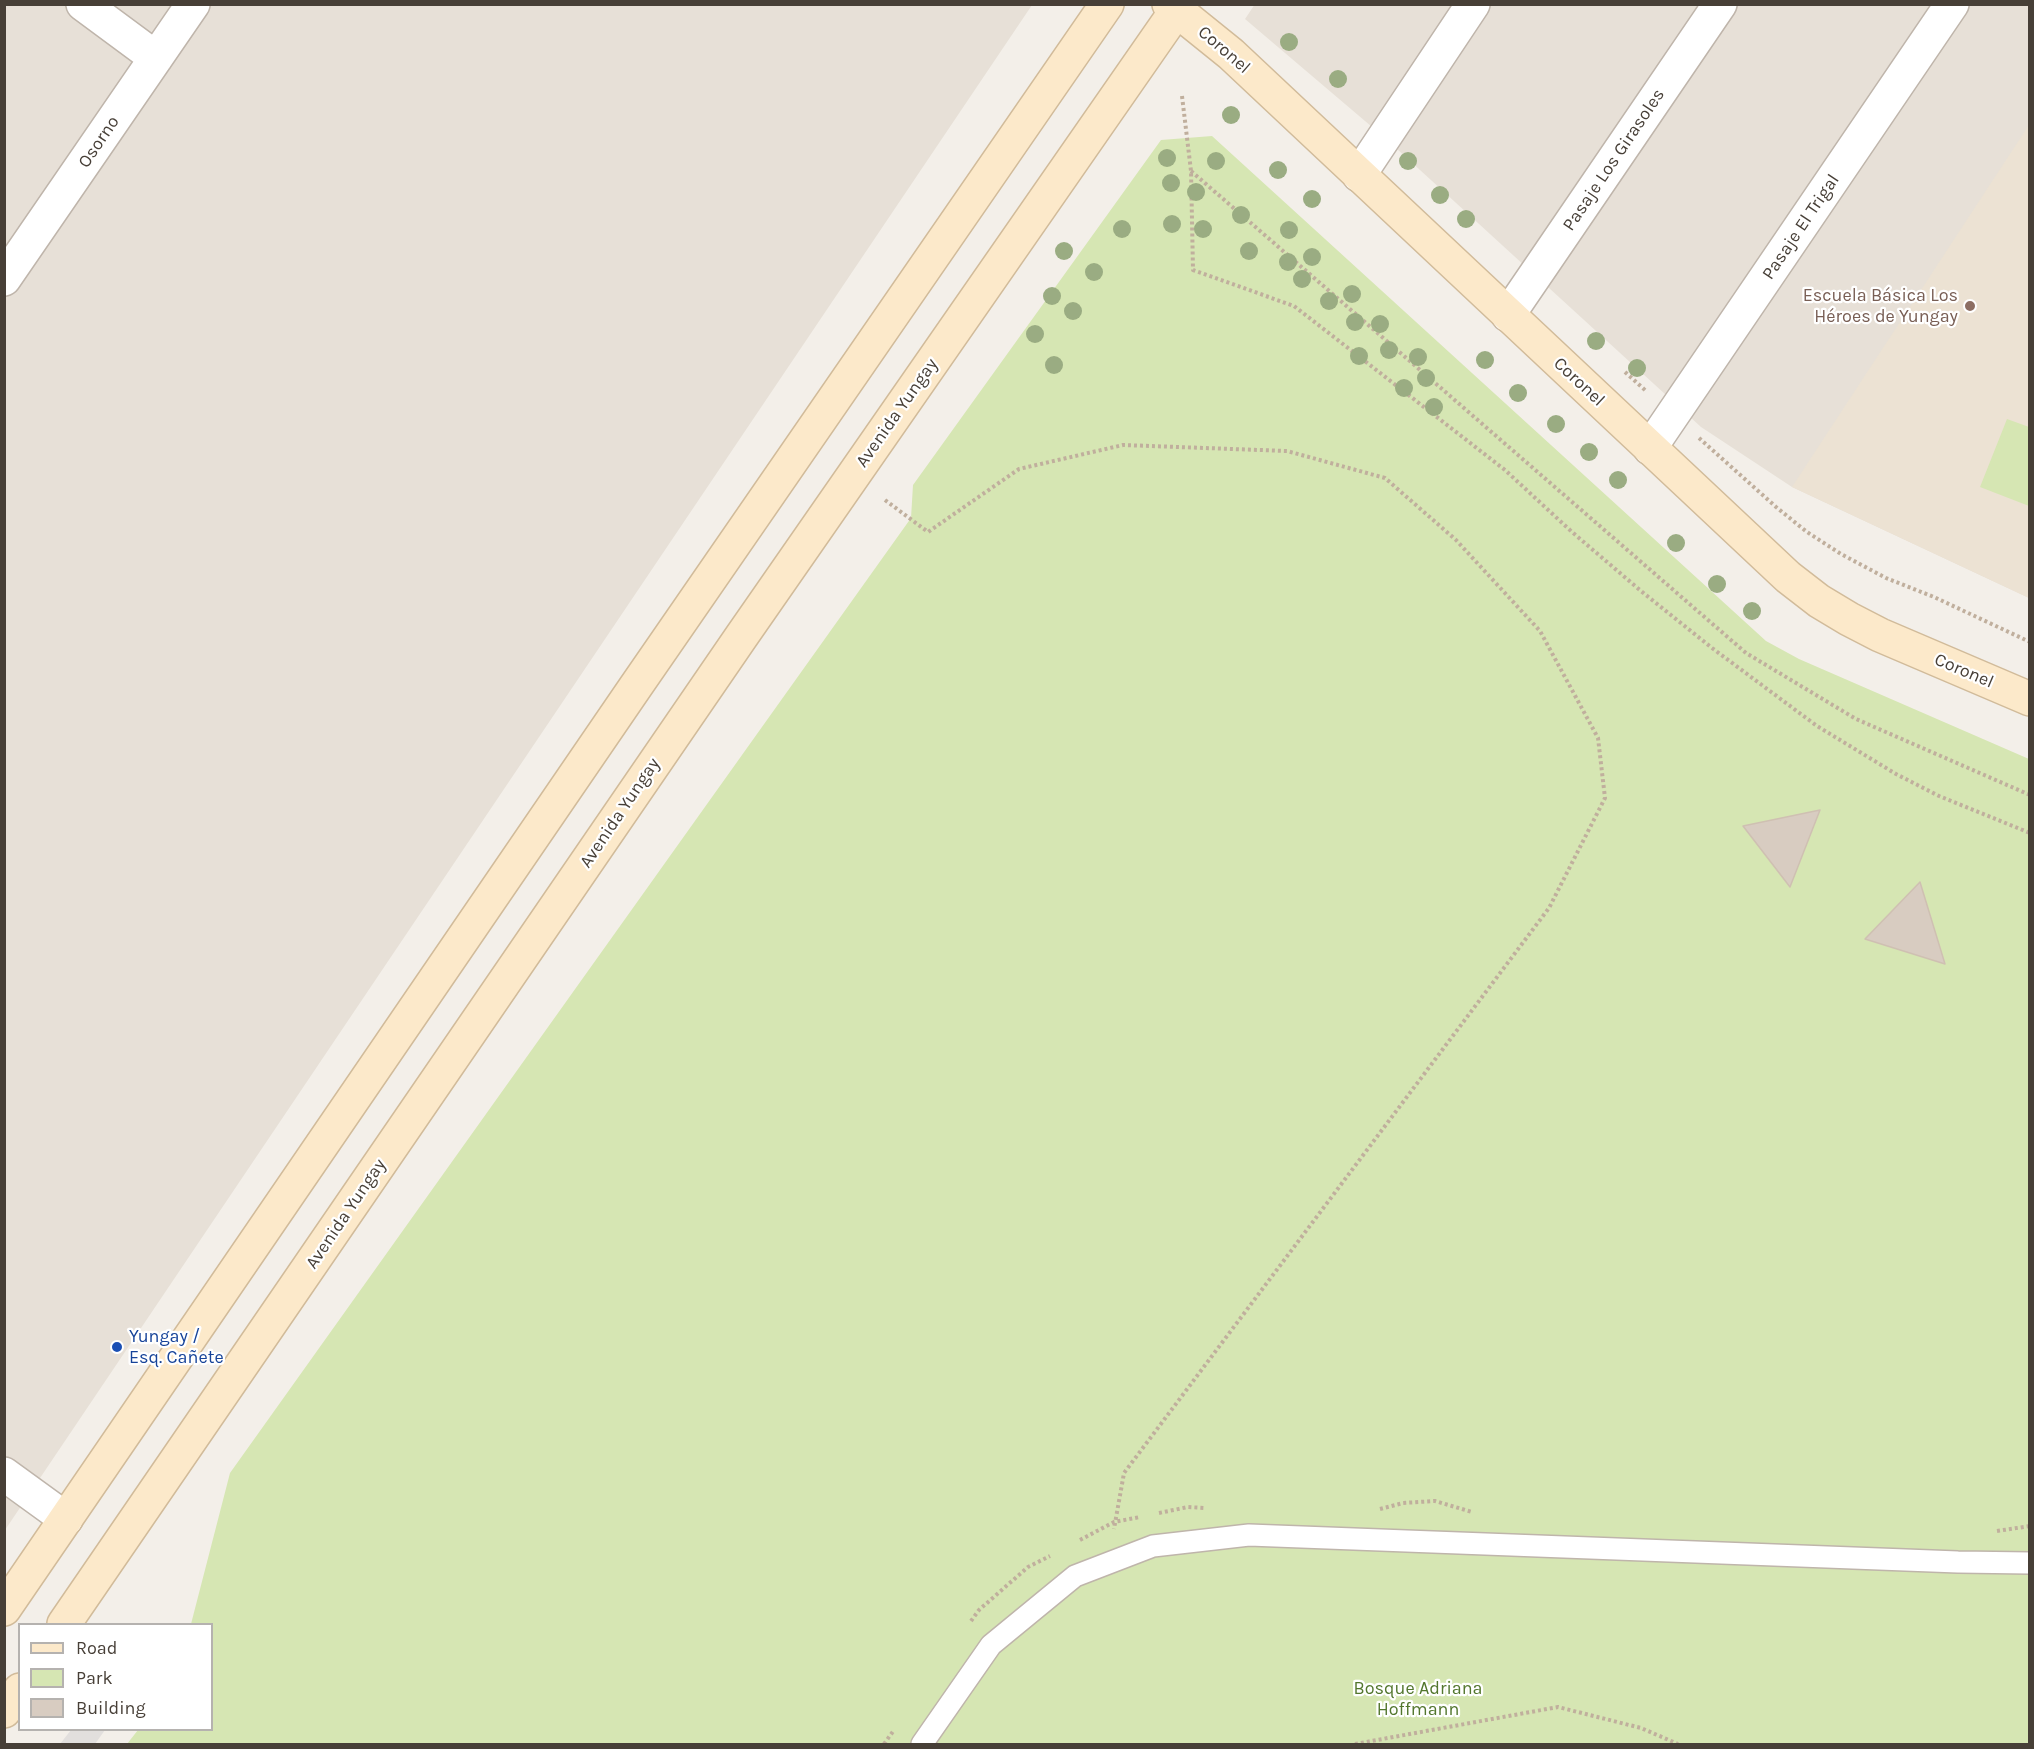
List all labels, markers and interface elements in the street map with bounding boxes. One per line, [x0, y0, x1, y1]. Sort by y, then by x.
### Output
street label: Coronel [1193, 21, 1255, 79]
street label: Pasaje Los Girasoles [1558, 85, 1670, 235]
street label: Osorno [74, 112, 124, 172]
street label: Pasaje El Trigal [1758, 170, 1844, 284]
place label: Escuela Básica Los Héroes de Yungay [1803, 285, 1958, 328]
marker: Escuela Básica Los Héroes de Yungay [1963, 299, 1977, 313]
street label: Coronel [1549, 353, 1609, 411]
street label: Avenida Yungay [851, 354, 943, 472]
street label: Coronel [1931, 649, 1997, 693]
street label: Avenida Yungay [575, 754, 665, 872]
street label: Avenida Yungay [301, 1155, 391, 1273]
place label: Yungay / Esq. Cañete [129, 1326, 224, 1368]
marker: Yungay / Esq. Cañete [110, 1340, 124, 1354]
legend [18, 1623, 213, 1731]
text: Road [76, 1637, 117, 1659]
text: Park [76, 1667, 113, 1689]
park label: Bosque Adriana Hoffmann [1354, 1678, 1482, 1720]
text: Building [76, 1697, 146, 1719]

